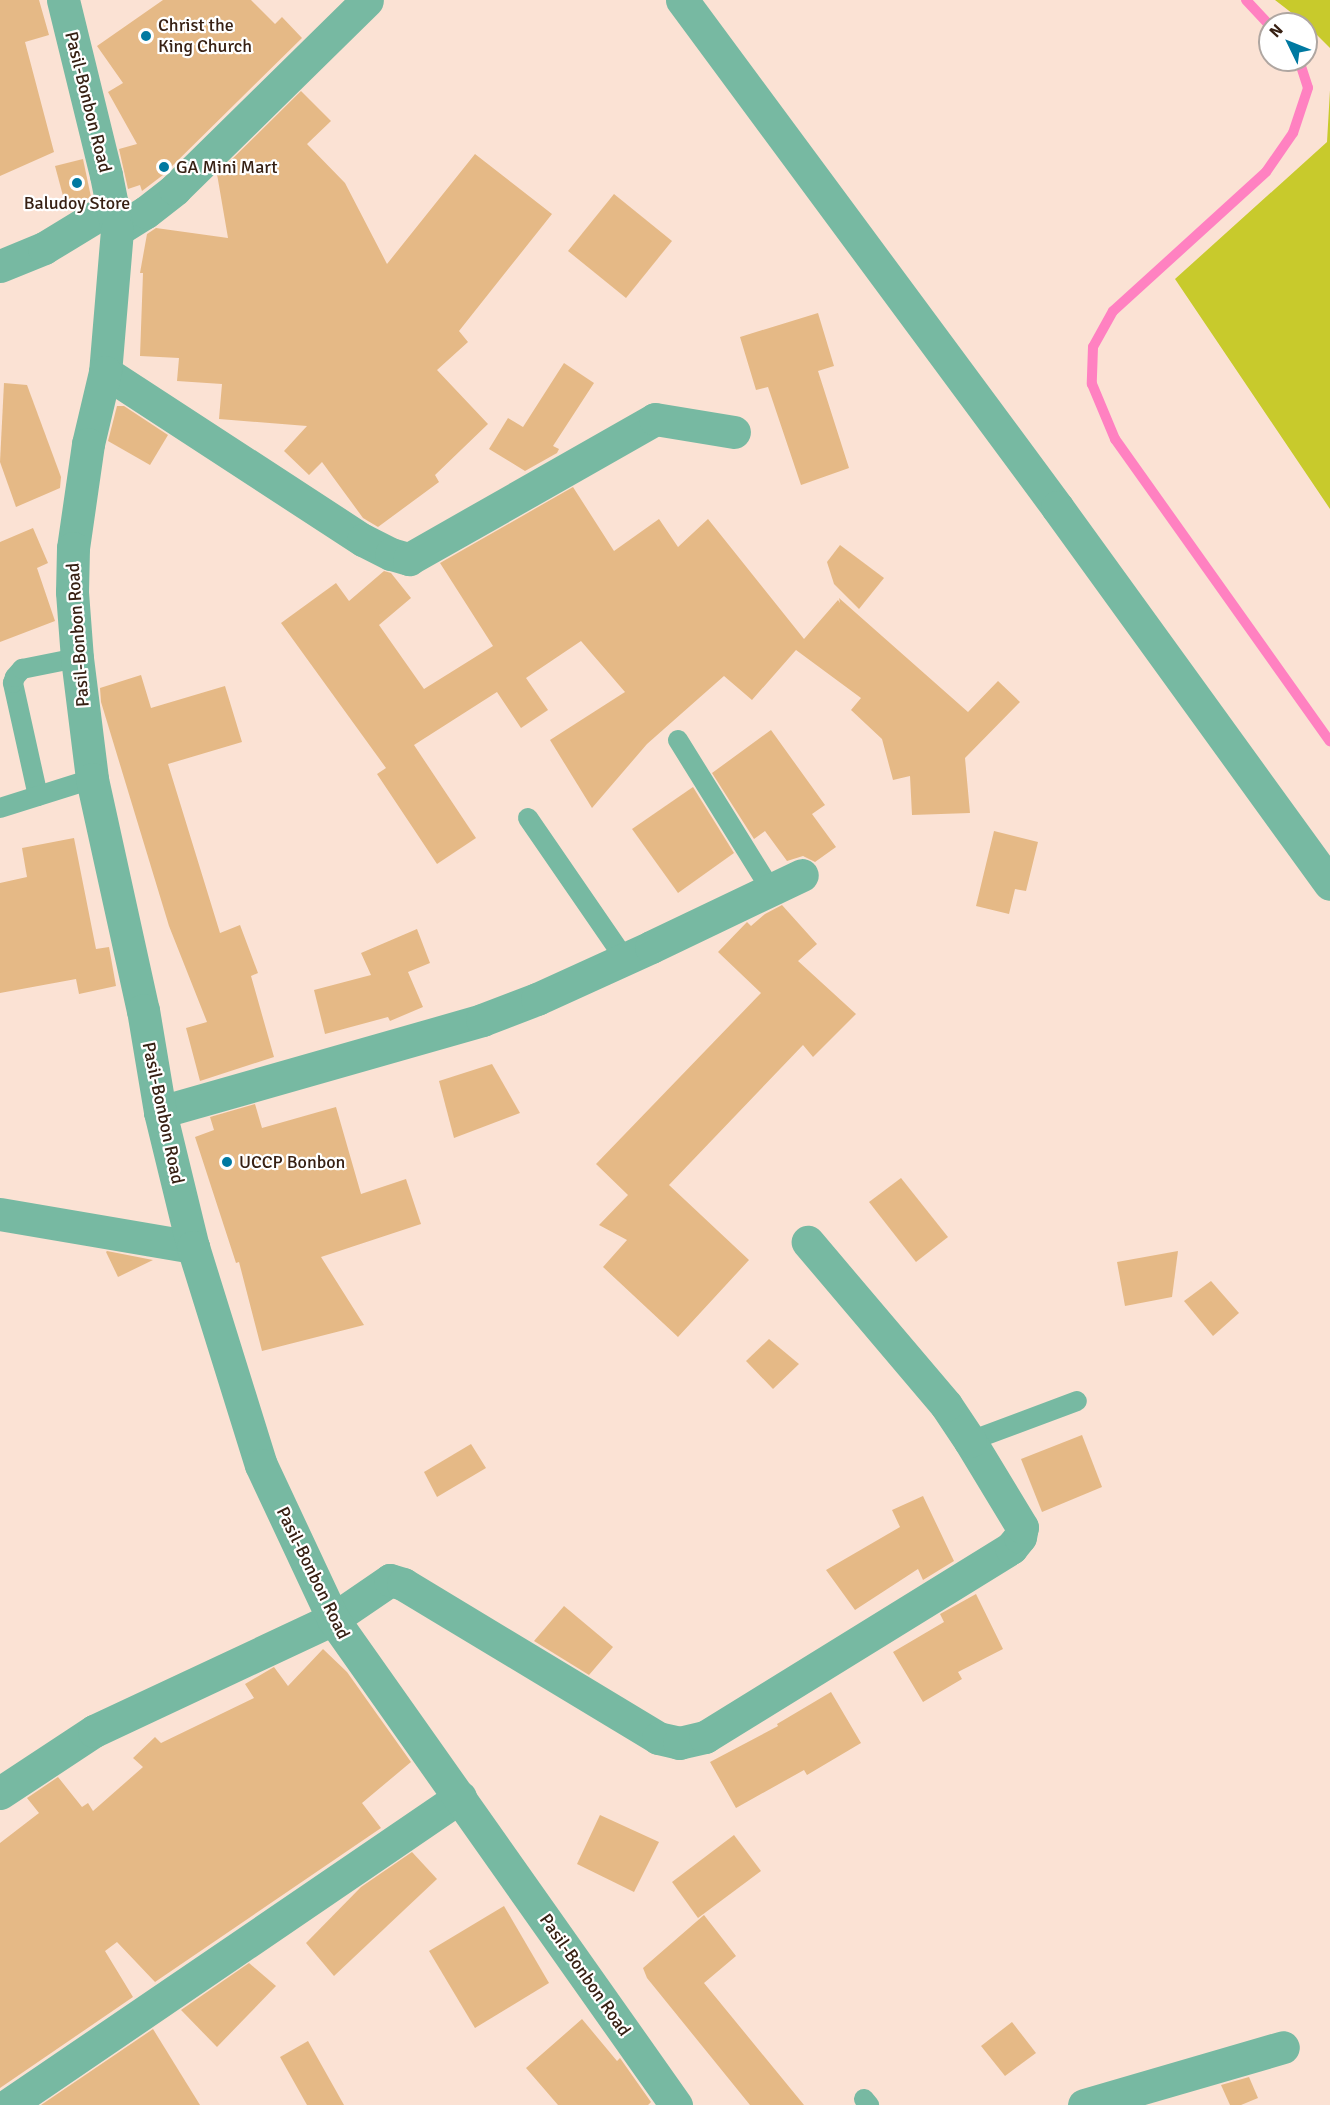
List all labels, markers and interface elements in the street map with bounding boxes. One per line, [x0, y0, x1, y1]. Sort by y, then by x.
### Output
north arrow [1258, 12, 1318, 72]
place label: Christ the King Church [158, 15, 252, 57]
text: N [1265, 20, 1287, 42]
street label: Pasil-Bonbon Road [60, 29, 116, 175]
marker: Christ the King Church [139, 29, 153, 43]
place label: GA Mini Mart [176, 156, 278, 178]
marker: GA Mini Mart [157, 160, 171, 174]
marker: Baludoy Store [70, 176, 84, 190]
place label: Baludoy Store [24, 192, 130, 214]
street label: Pasil-Bonbon Road [62, 562, 94, 708]
street label: Pasil-Bonbon Road [137, 1040, 189, 1186]
place label: UCCP Bonbon [239, 1151, 345, 1173]
marker: UCCP Bonbon [220, 1155, 234, 1169]
street label: Pasil-Bonbon Road [272, 1503, 354, 1643]
street label: Pasil-Bonbon Road [535, 1910, 635, 2040]

